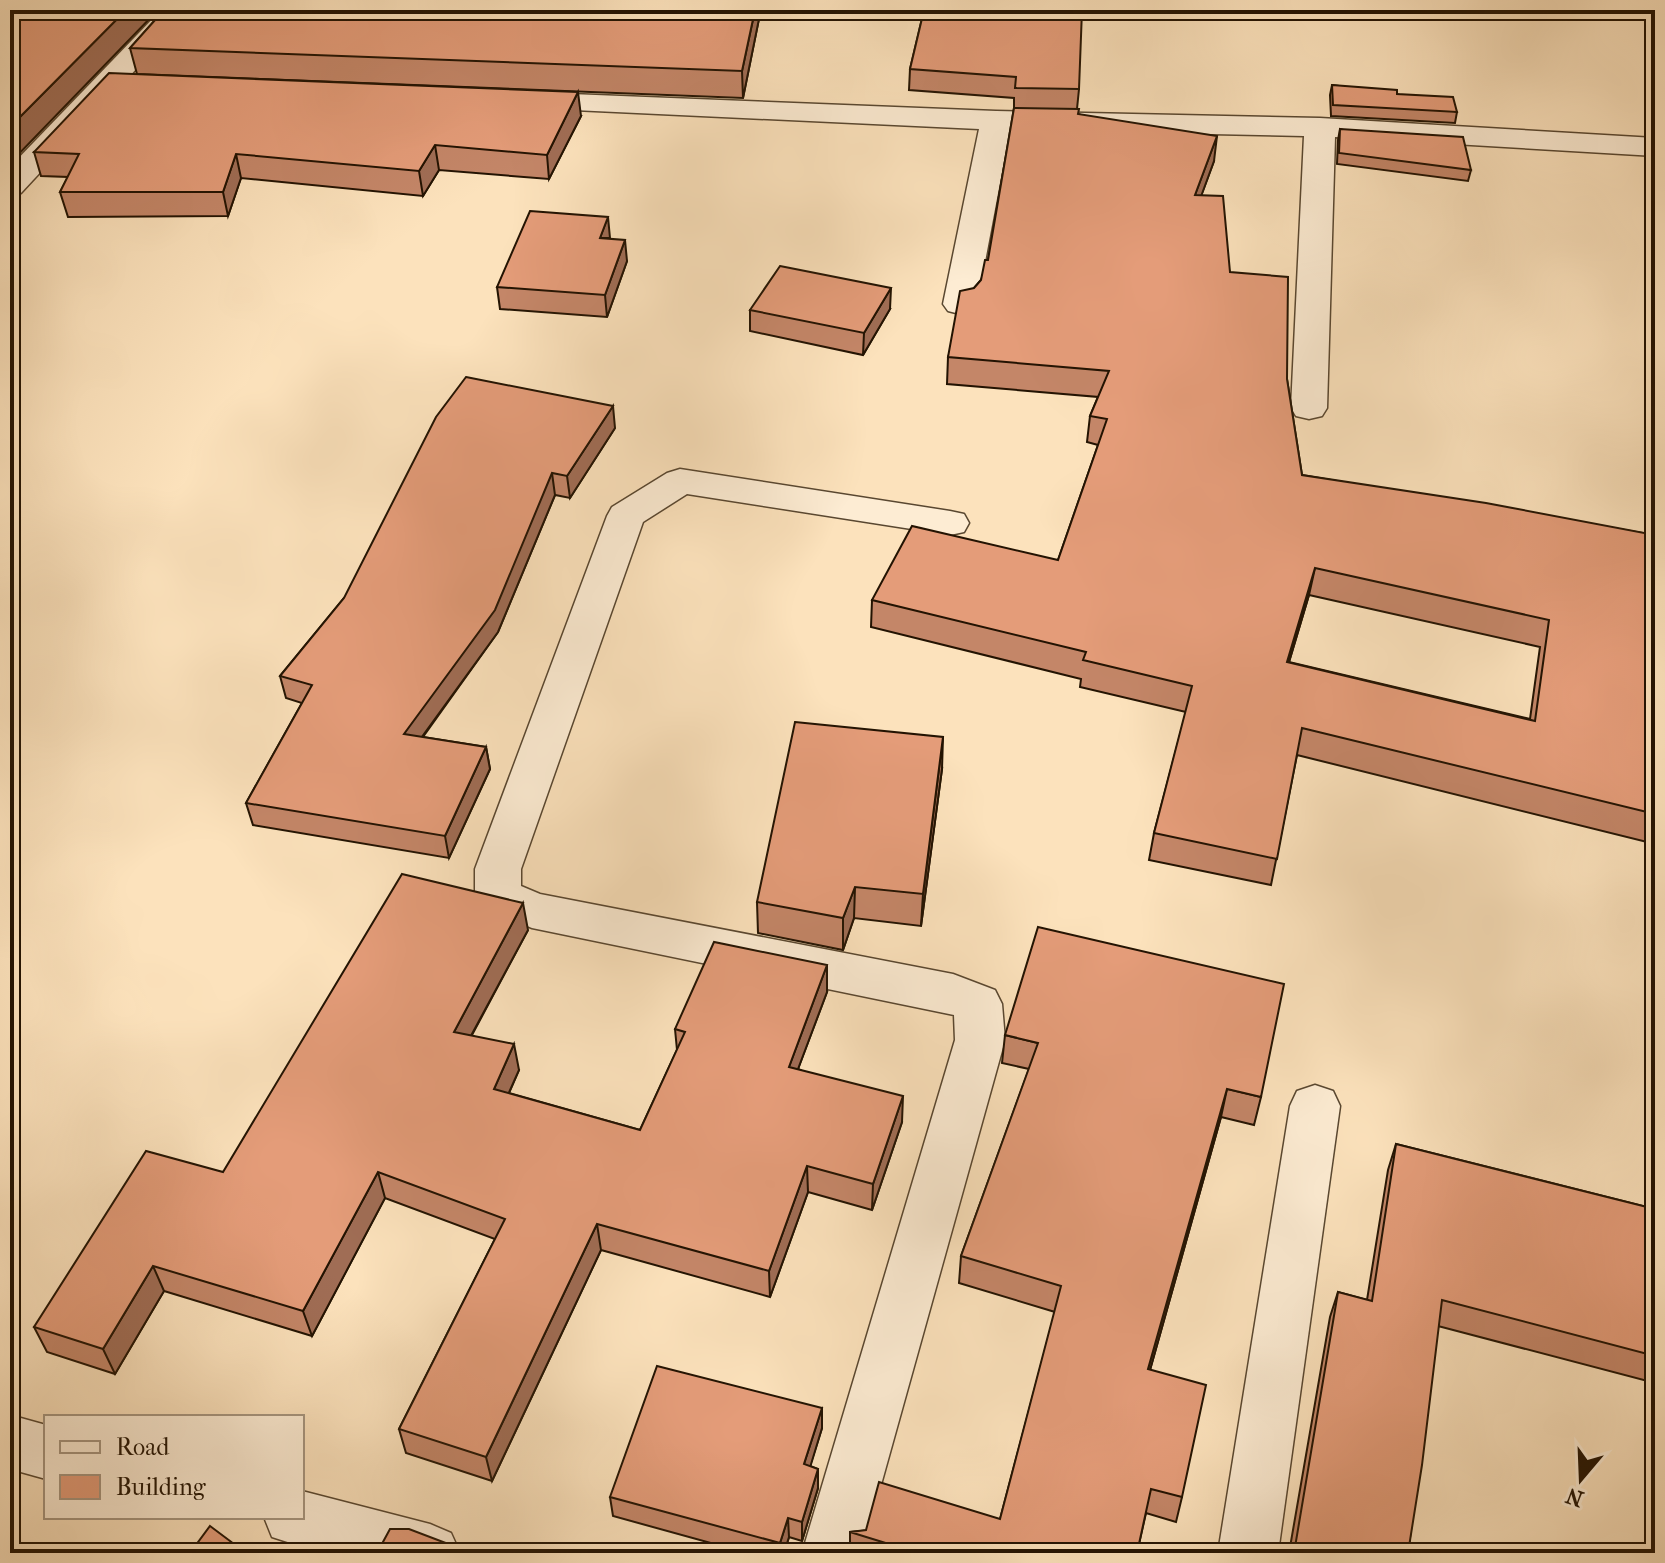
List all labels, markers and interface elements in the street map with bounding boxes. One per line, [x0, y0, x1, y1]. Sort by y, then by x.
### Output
legend [44, 1415, 304, 1519]
text: Road [116, 1433, 170, 1461]
north arrow [1541, 1439, 1621, 1519]
text: Building [116, 1473, 207, 1501]
text: N [1562, 1482, 1587, 1512]

